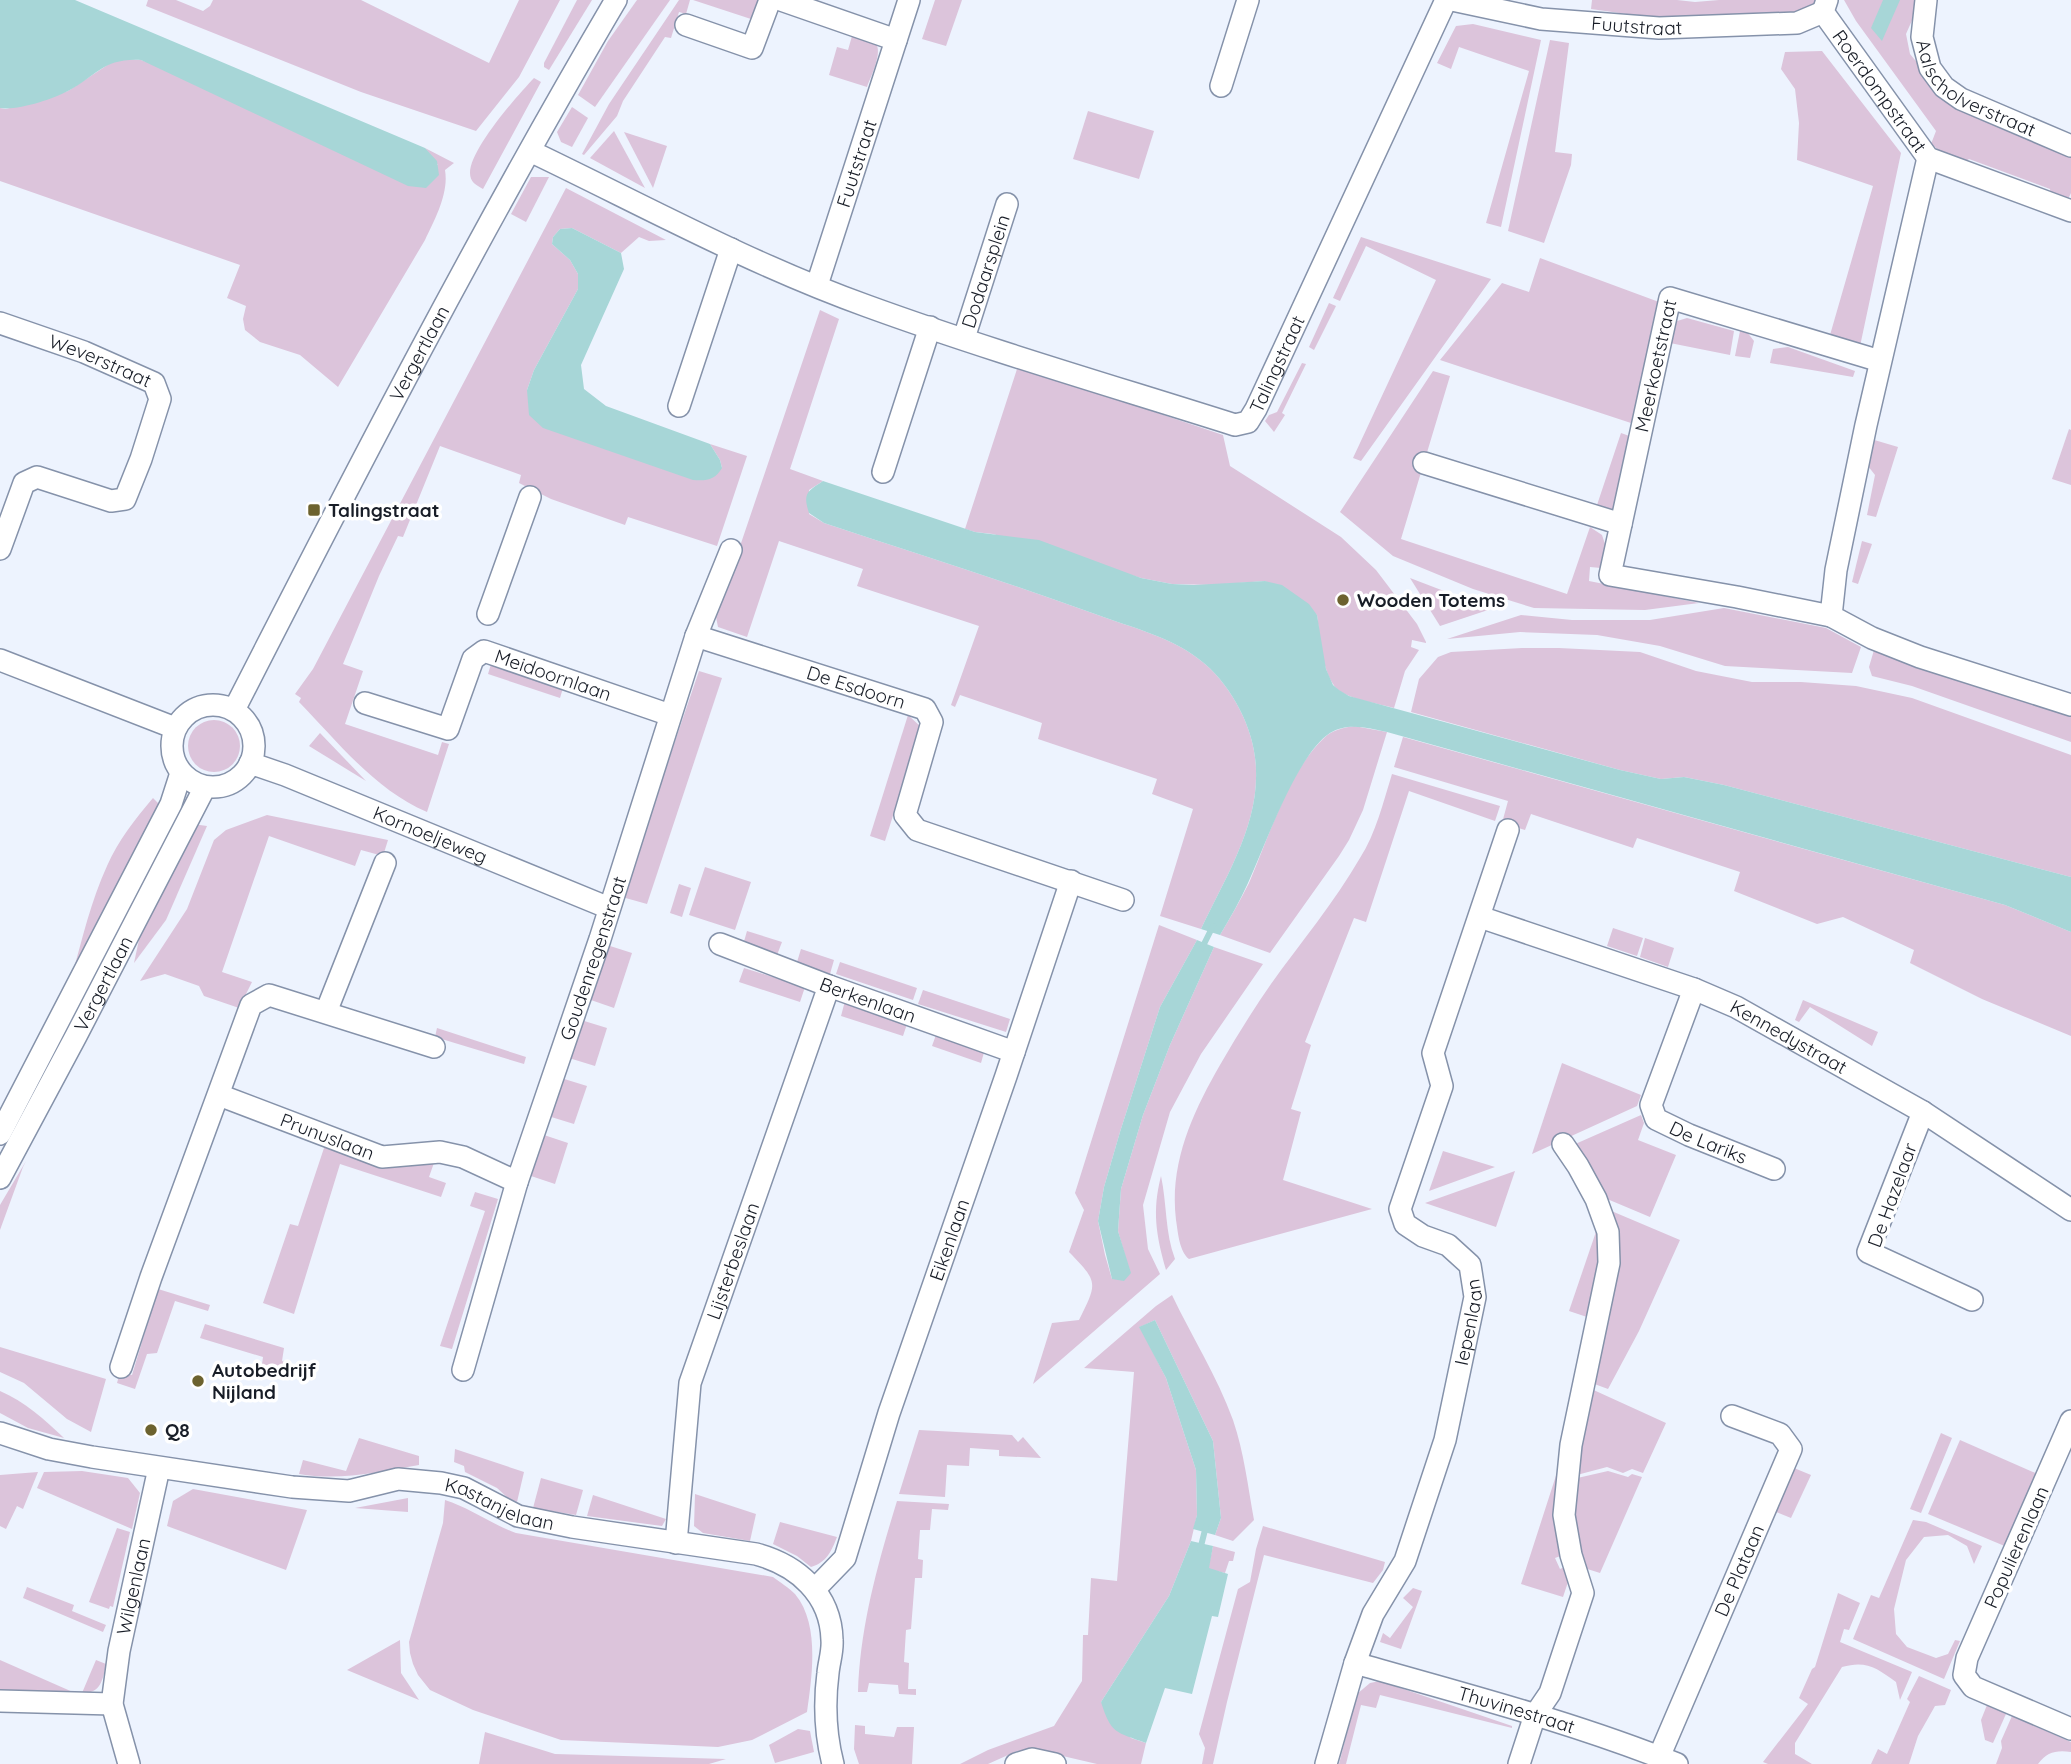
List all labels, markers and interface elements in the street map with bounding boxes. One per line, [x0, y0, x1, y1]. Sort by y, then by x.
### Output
street label: Fuutstraat [1590, 11, 1683, 40]
street label: Roerdompstraat [1828, 25, 1932, 157]
street label: Aalscholverstraat [1911, 37, 2039, 142]
street label: Fuutstraat [831, 116, 882, 210]
street label: Dodaarsplein [956, 212, 1015, 331]
street label: Meerkoetstraat [1629, 297, 1681, 434]
street label: Vergertlaan [384, 301, 454, 405]
street label: Talingstraat [1244, 312, 1310, 417]
street label: Weverstraat [46, 329, 155, 392]
place label: Talingstraat [328, 498, 440, 522]
marker: Talingstraat [306, 502, 322, 518]
place label: Wooden Totems [1357, 588, 1505, 612]
marker: Wooden Totems [1335, 592, 1351, 608]
street label: Meidoornlaan [492, 644, 615, 706]
street label: De Esdoorn [804, 660, 908, 714]
street label: Kornoeljeweg [370, 800, 491, 869]
street label: Goudenregenstraat [554, 873, 631, 1043]
street label: Vergertlaan [68, 932, 138, 1036]
street label: Berkenlaan [816, 972, 919, 1028]
street label: Kennedystraat [1726, 994, 1851, 1079]
street label: Prunuslaan [277, 1107, 378, 1165]
street label: De Lariks [1666, 1115, 1751, 1169]
street label: De Hazelaar [1862, 1139, 1922, 1251]
street label: Eikenlaan [924, 1196, 974, 1284]
street label: Lijsterbeslaan [701, 1199, 764, 1323]
street label: Iepenlaan [1449, 1277, 1488, 1367]
place label: Autobedrijf Nijland [212, 1358, 317, 1404]
marker: Autobedrijf Nijland [190, 1373, 206, 1389]
place label: Q8 [165, 1418, 190, 1442]
marker: Q8 [143, 1422, 159, 1438]
street label: Kastanjelaan [443, 1472, 556, 1535]
street label: Populierenlaan [1978, 1482, 2054, 1612]
street label: De Plataan [1709, 1521, 1769, 1620]
street label: Wilgenlaan [111, 1536, 155, 1637]
street label: Thuvinestraat [1455, 1681, 1578, 1738]

